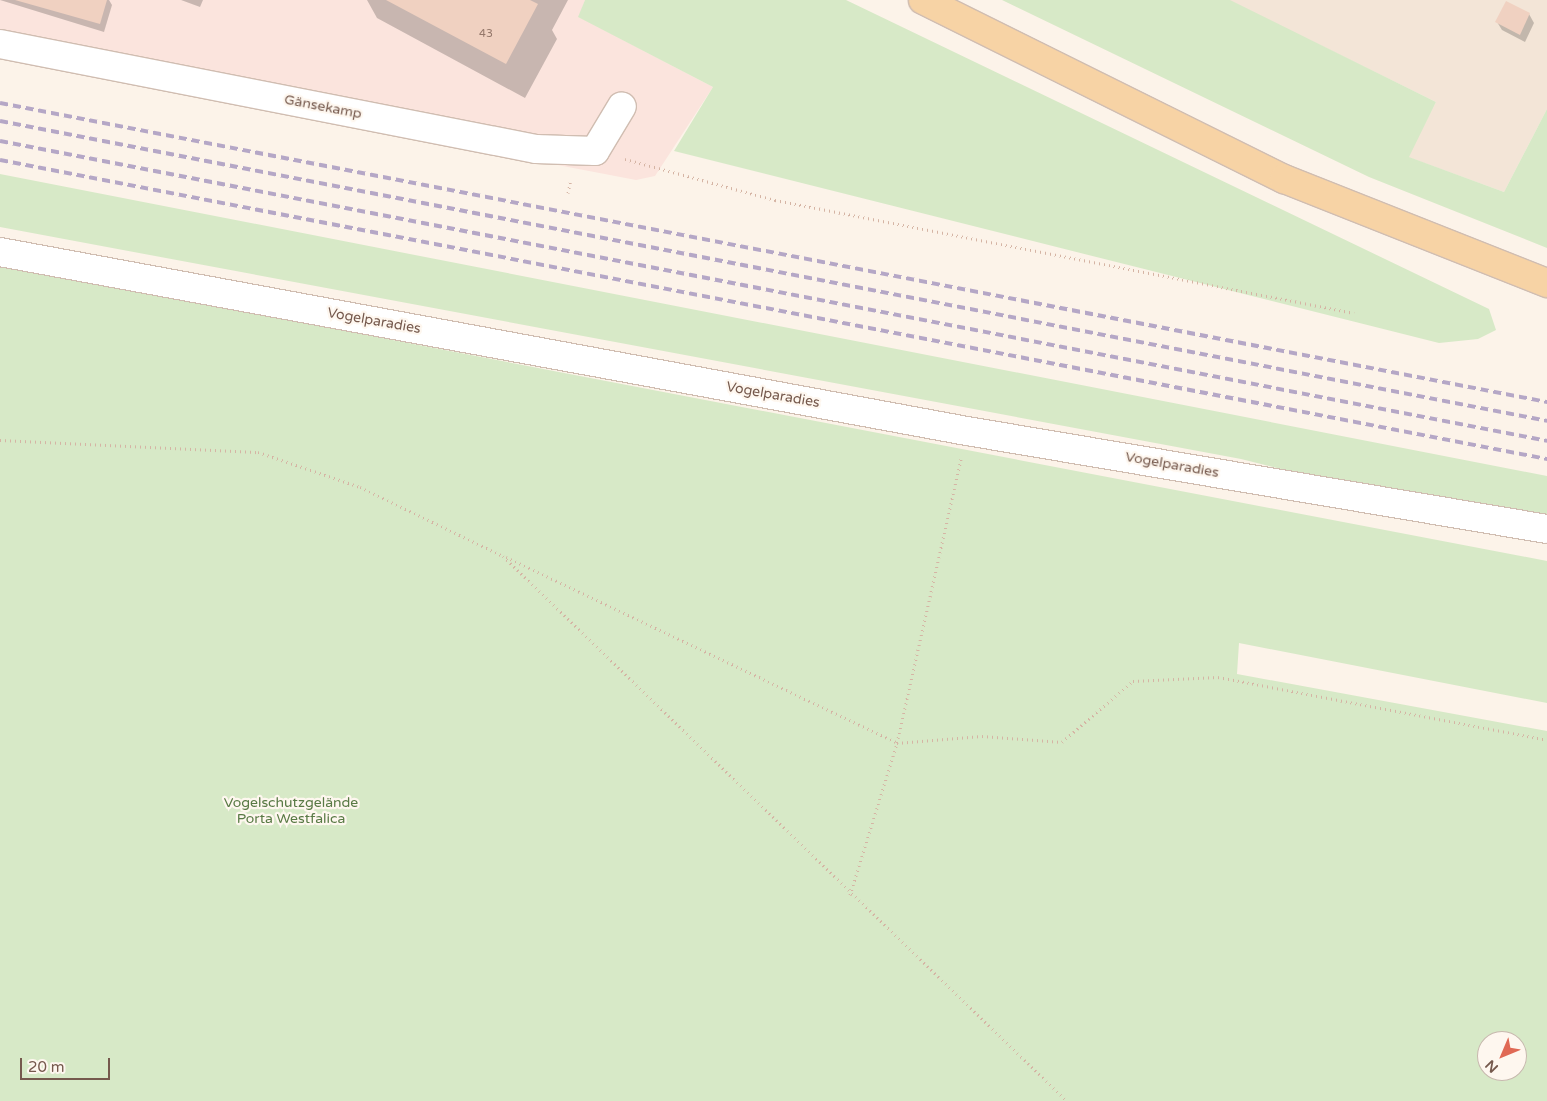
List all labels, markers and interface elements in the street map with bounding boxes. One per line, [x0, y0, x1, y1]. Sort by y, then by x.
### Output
house number: 43 [479, 27, 493, 41]
street label: Gänsekamp [283, 91, 363, 123]
street label: Vogelparadies [326, 305, 422, 337]
street label: Vogelparadies [725, 379, 821, 411]
street label: Vogelparadies [1124, 449, 1220, 481]
park label: Vogelschutzgelände Porta Westfalica [224, 795, 358, 828]
north arrow [1477, 1031, 1527, 1081]
scale bar [22, 1048, 112, 1080]
text: N [1482, 1056, 1502, 1076]
text: 20 m [28, 1058, 65, 1076]

